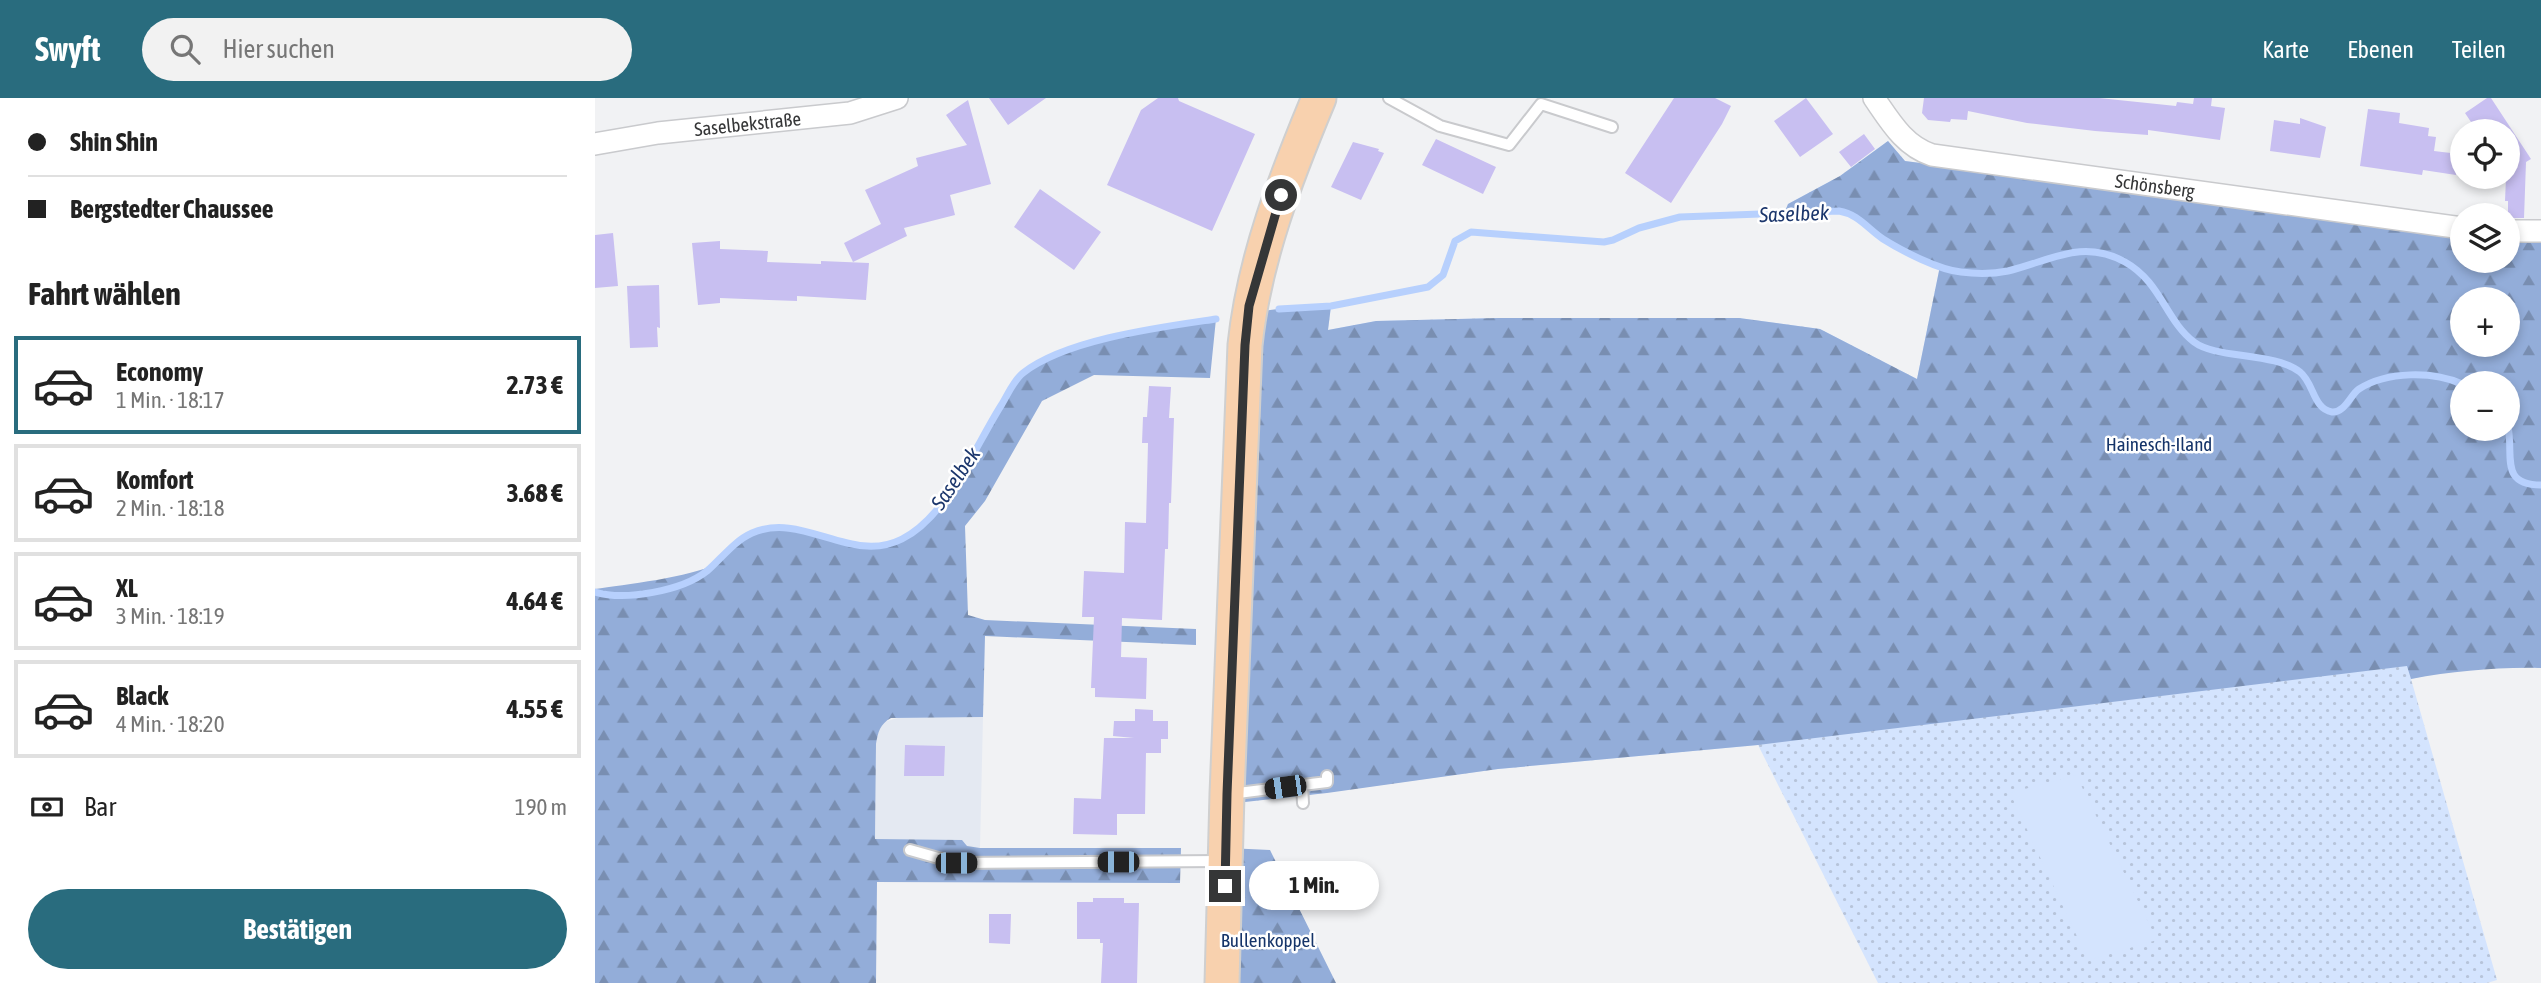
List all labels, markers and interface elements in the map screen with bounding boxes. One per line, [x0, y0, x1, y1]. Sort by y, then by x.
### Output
search box [142, 18, 632, 81]
text: Swyft [35, 30, 100, 68]
icon: search [166, 30, 204, 68]
text: Hier suchen [222, 34, 335, 64]
text: Karte [2262, 36, 2309, 63]
text: Ebenen [2347, 36, 2414, 63]
text: Teilen [2452, 36, 2506, 63]
street label: Saselbekstraße [693, 107, 802, 140]
map controls [2450, 119, 2520, 441]
button: locate [2450, 119, 2520, 189]
text: Shin Shin [70, 127, 158, 157]
street label: Schönsberg [2114, 169, 2197, 202]
route start [1265, 179, 1297, 211]
text: Bergstedter Chaussee [70, 194, 274, 224]
water label: Saselbek [1758, 200, 1830, 226]
button: layers [2450, 203, 2520, 273]
text: Fahrt wählen [28, 275, 181, 312]
button: + [2450, 287, 2520, 357]
icon: car [32, 354, 95, 417]
text: Economy [116, 357, 203, 387]
text: 2.73 € [506, 370, 563, 400]
button: − [2450, 371, 2520, 441]
text: 1 Min. · 18:17 [116, 387, 224, 413]
park label: Hainesch-Iland [2106, 433, 2212, 455]
water label: Saselbek [925, 442, 985, 514]
icon: car [32, 462, 95, 525]
text: Komfort [116, 465, 193, 495]
text: 3.68 € [506, 478, 563, 508]
text: 2 Min. · 18:18 [116, 495, 224, 521]
icon: car [32, 570, 95, 633]
text: XL [116, 573, 138, 603]
text: 4.64 € [506, 586, 563, 616]
text: 3 Min. · 18:19 [116, 603, 224, 629]
icon: car [32, 678, 95, 741]
text: Black [116, 681, 168, 711]
text: 4.55 € [506, 694, 563, 724]
text: 4 Min. · 18:20 [116, 711, 224, 737]
car [1263, 774, 1308, 800]
icon: cash [28, 788, 66, 826]
text: Bar [84, 792, 116, 822]
text: 190 m [515, 794, 567, 820]
car [1098, 852, 1140, 873]
car [936, 853, 978, 874]
callout: 1 Min. [1249, 862, 1379, 910]
route end [1209, 870, 1241, 902]
text: 1 Min. [1289, 872, 1339, 898]
button: Bestätigen [28, 889, 567, 969]
park label: Bullenkoppel [1221, 929, 1315, 951]

